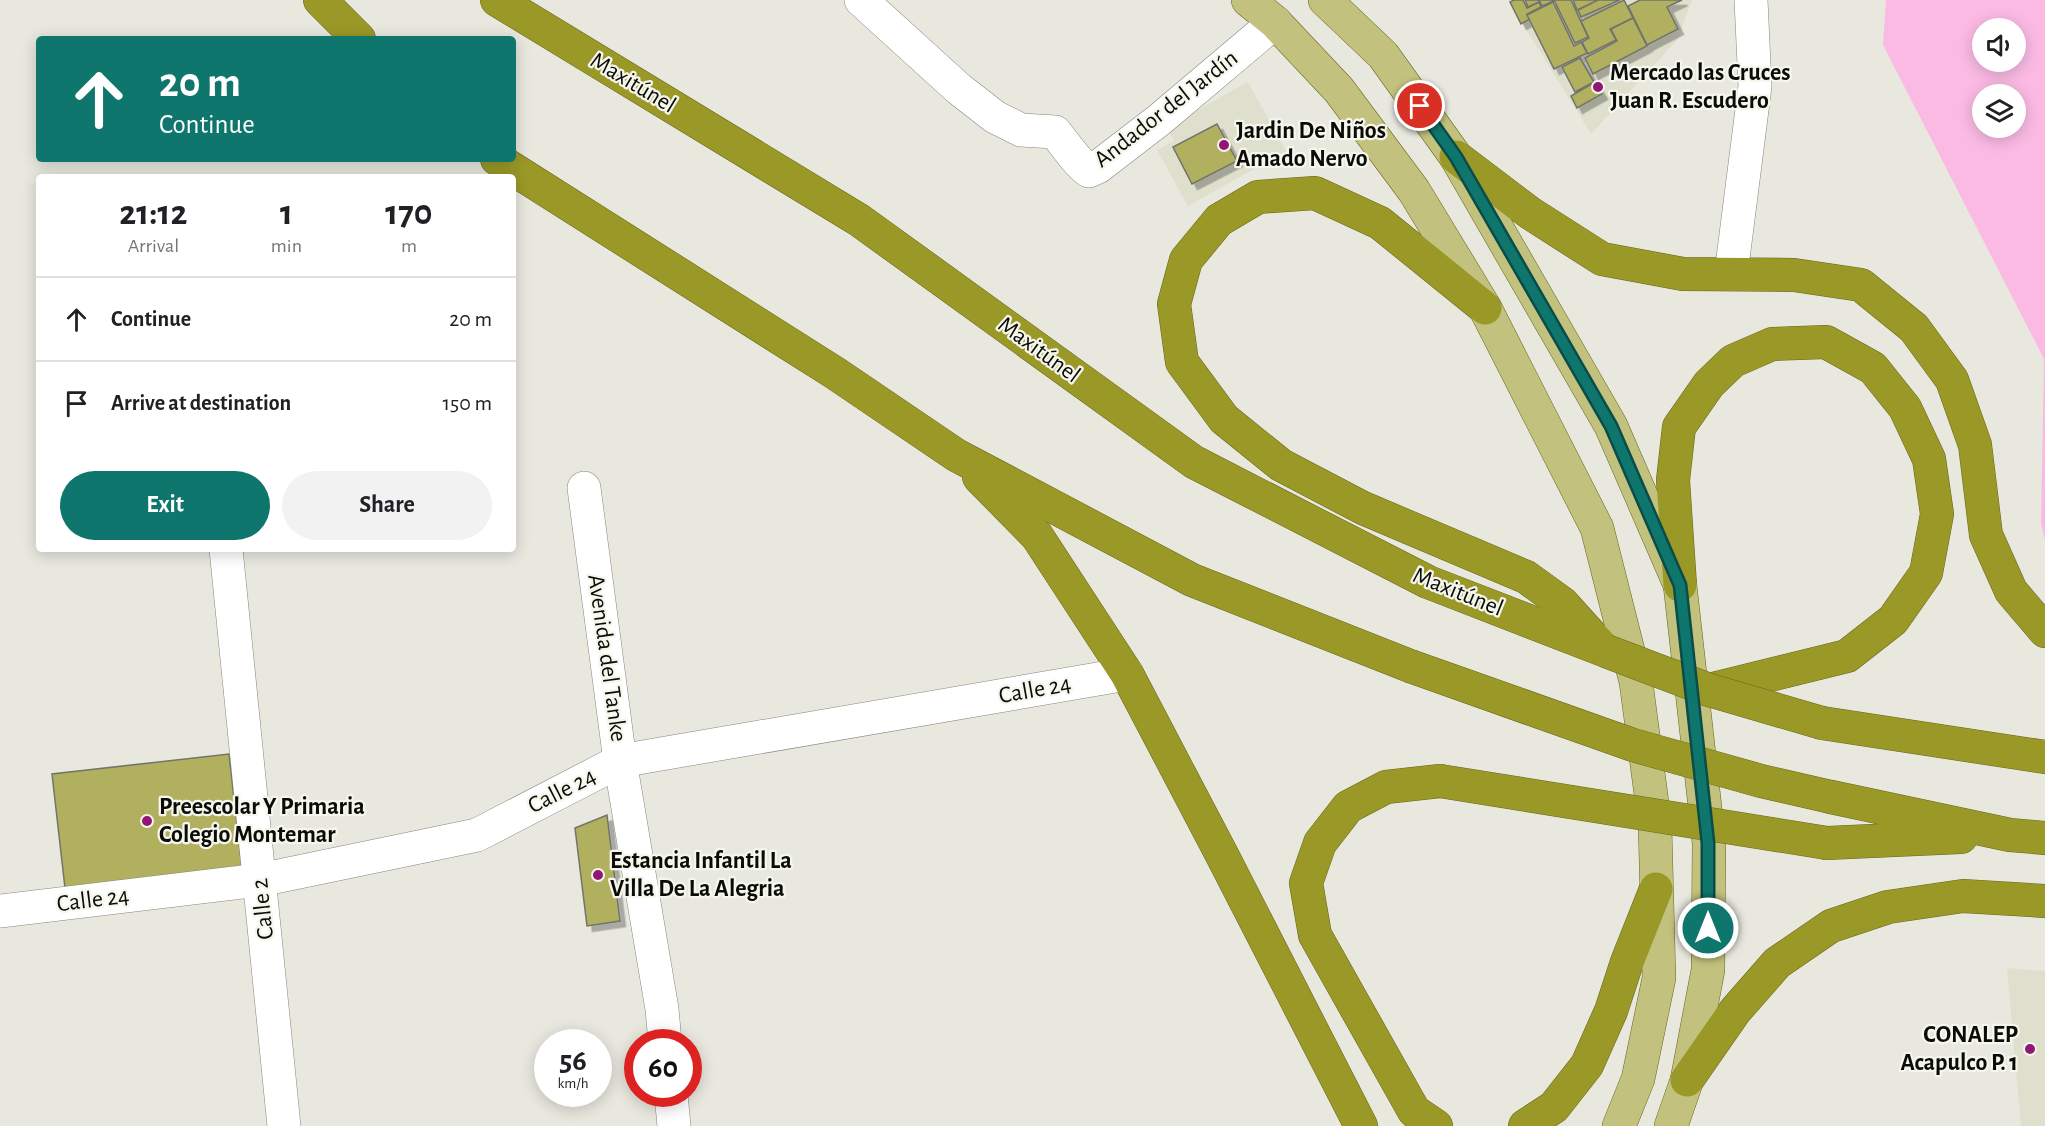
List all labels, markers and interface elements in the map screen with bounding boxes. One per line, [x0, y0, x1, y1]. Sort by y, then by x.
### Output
map controls [1972, 18, 2026, 138]
button: sound [1972, 18, 2026, 72]
street label: Andador del Jardín [1090, 46, 1242, 172]
street label: Maxitúnel [586, 48, 680, 118]
icon: ahead [60, 60, 138, 138]
place label: Mercado las Cruces Juan R. Escudero [1610, 61, 1791, 113]
text: 20 m [159, 62, 241, 104]
pin [1394, 80, 1445, 131]
marker: Mercado las Cruces Juan R. Escudero [1591, 80, 1605, 94]
button: layers [1972, 84, 2026, 138]
icon: arrive [1403, 89, 1436, 122]
text: Continue [159, 111, 255, 138]
place label: Jardin De Niños Amado Nervo [1236, 119, 1386, 171]
marker: Jardin De Niños Amado Nervo [1217, 138, 1231, 152]
text: 21:12 [119, 195, 187, 231]
text: 1 [280, 195, 293, 231]
text: 170 [385, 195, 433, 231]
text: Arrival [128, 236, 179, 256]
text: min [271, 236, 302, 256]
text: m [401, 236, 417, 256]
icon: ahead [60, 303, 93, 336]
text: Continue [111, 308, 191, 330]
text: 20 m [449, 308, 492, 330]
street label: Maxitúnel [993, 312, 1085, 388]
icon: arrive [60, 387, 93, 420]
text: Arrive at destination [111, 392, 291, 414]
text: 150 m [442, 392, 492, 414]
button: Exit [60, 471, 270, 540]
button: Share [282, 471, 492, 540]
street label: Maxitúnel [1409, 563, 1507, 621]
street label: Avenida del Tanke [583, 573, 631, 743]
street label: Calle 24 [997, 672, 1073, 708]
street label: Calle 24 [524, 764, 600, 818]
place label: Preescolar Y Primaria Colegio Montemar [159, 795, 365, 847]
marker: Preescolar Y Primaria Colegio Montemar [140, 814, 154, 828]
place label: Estancia Infantil La Villa De La Alegria [610, 849, 792, 901]
marker: Estancia Infantil La Villa De La Alegria [591, 868, 605, 882]
street label: Calle 2 [248, 877, 278, 941]
street label: Calle 24 [55, 884, 131, 916]
position arrow [1676, 896, 1740, 960]
place label: CONALEP Acapulco P. 1 [1900, 1023, 2018, 1075]
speed limit sign: 60 [624, 1029, 702, 1107]
marker: CONALEP Acapulco P. 1 [2023, 1042, 2037, 1056]
text: 56 [559, 1046, 587, 1076]
text: km/h [558, 1076, 588, 1091]

